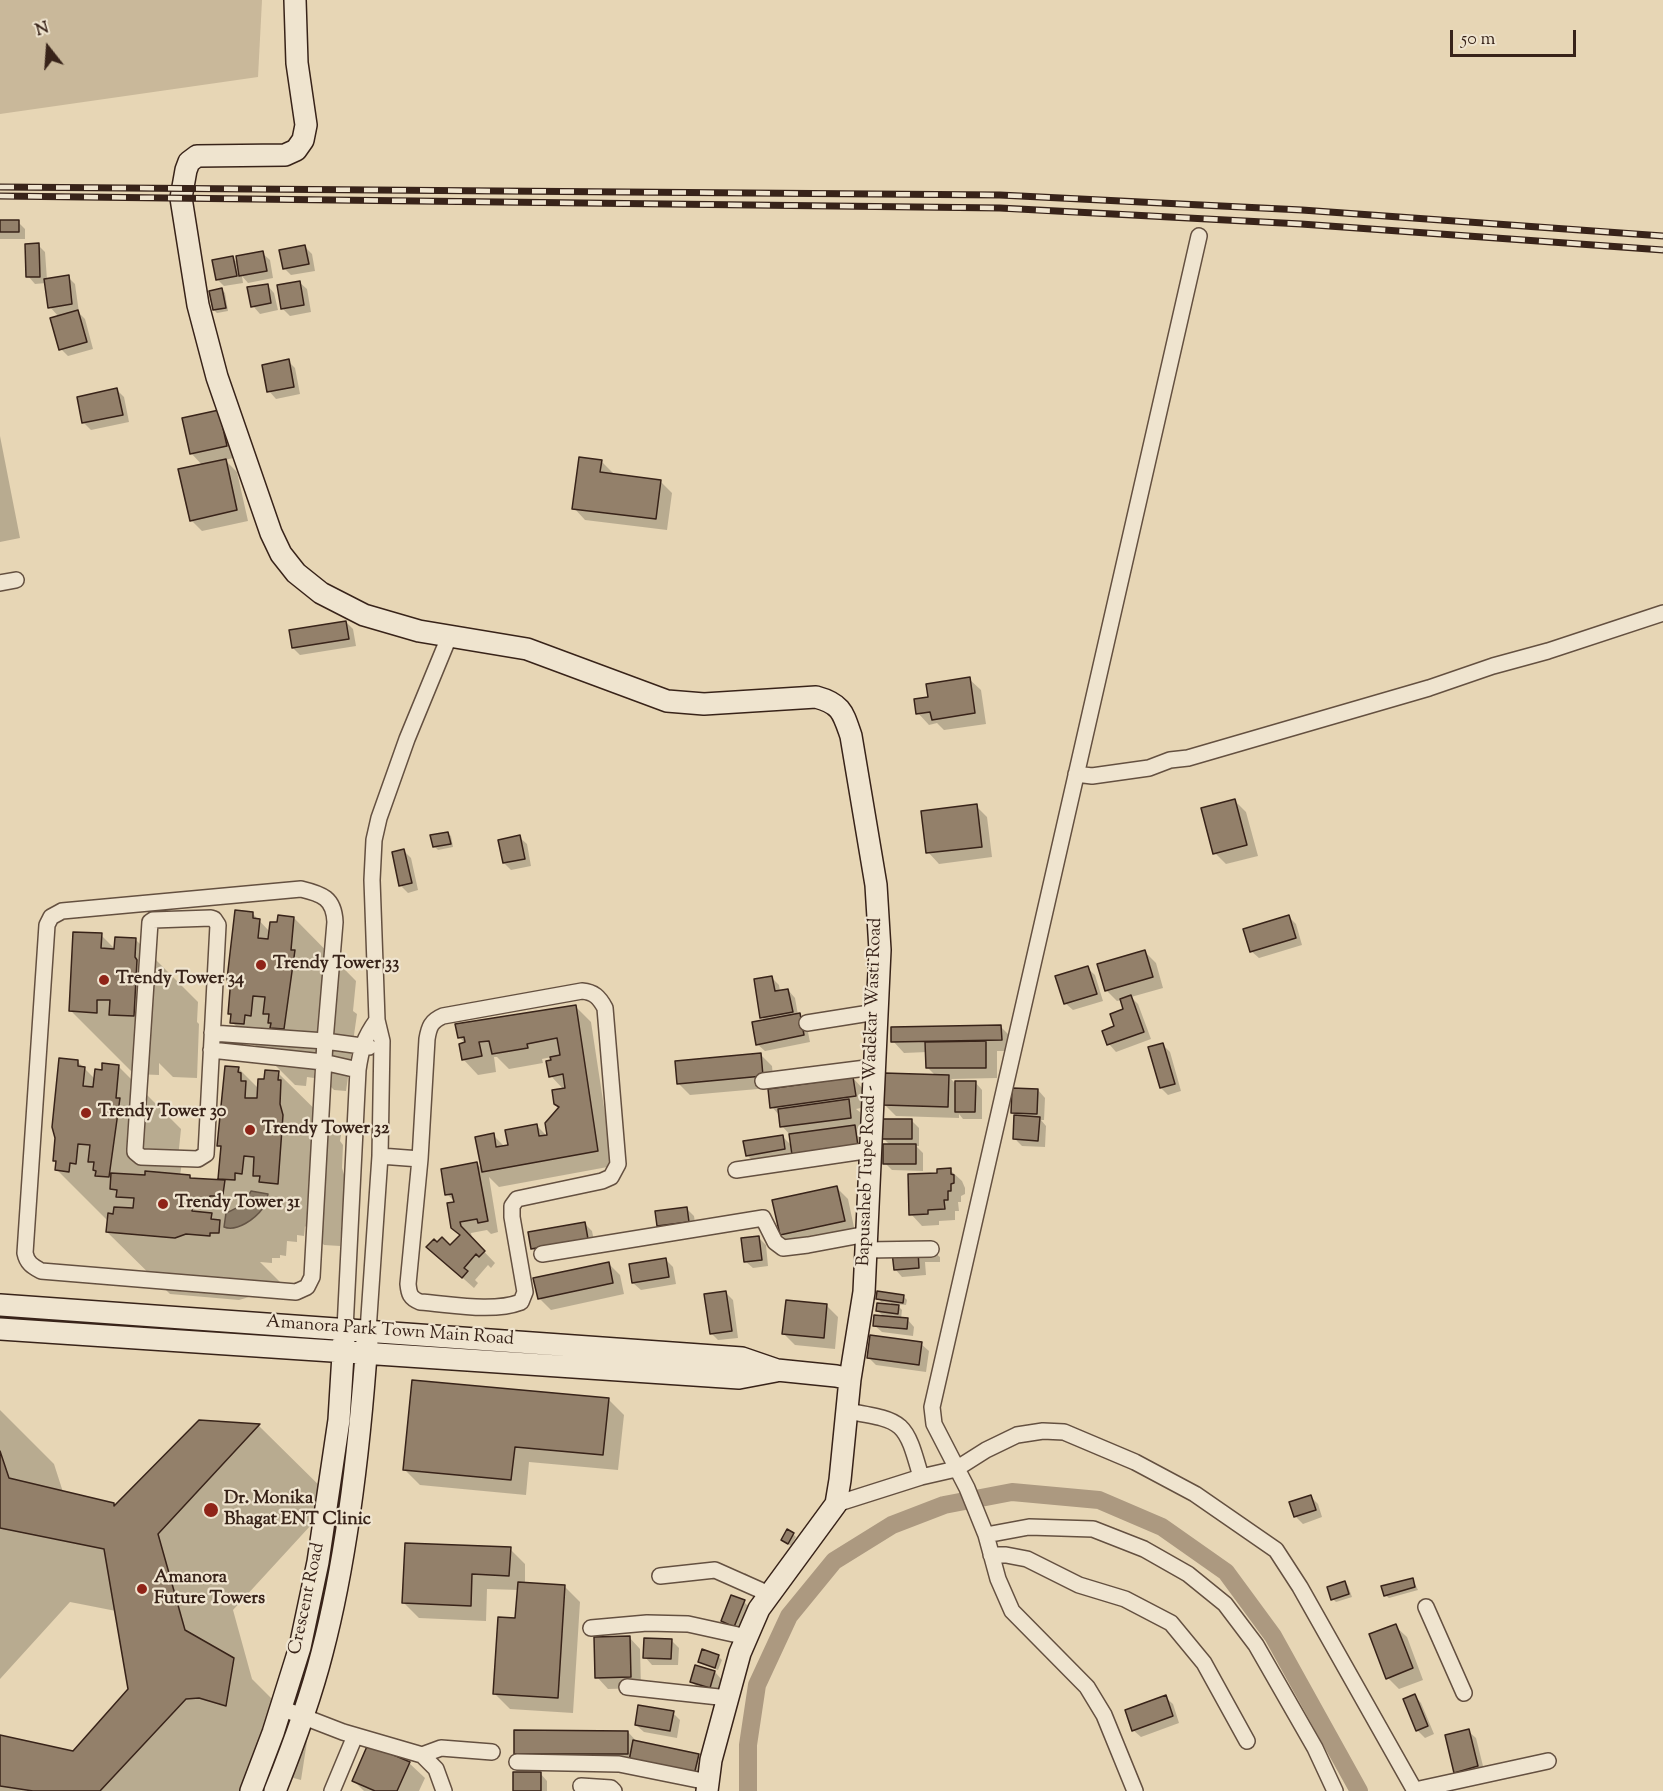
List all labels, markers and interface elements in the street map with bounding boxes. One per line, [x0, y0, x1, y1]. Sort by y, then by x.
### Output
text: N [33, 17, 52, 43]
north arrow [18, 18, 78, 78]
scale bar [1453, 18, 1579, 56]
text: 50 m [1461, 27, 1495, 53]
street label: Bapusaheb Tupe Road - Wadekar Wasti Road [854, 917, 888, 1267]
place label: Trendy Tower 33 [273, 954, 399, 976]
marker: Trendy Tower 33 [254, 958, 268, 972]
place label: Trendy Tower 34 [116, 969, 244, 991]
marker: Trendy Tower 34 [97, 973, 111, 987]
place label: Trendy Tower 30 [98, 1102, 226, 1124]
marker: Trendy Tower 30 [79, 1106, 93, 1120]
place label: Trendy Tower 32 [262, 1119, 389, 1141]
marker: Trendy Tower 32 [243, 1123, 257, 1137]
place label: Trendy Tower 31 [175, 1193, 300, 1215]
marker: Trendy Tower 31 [156, 1197, 170, 1211]
street label: Amanora Park Town Main Road [265, 1313, 515, 1351]
place label: Dr. Monika Bhagat ENT Clinic [224, 1489, 371, 1532]
marker: Dr. Monika Bhagat ENT Clinic [202, 1501, 220, 1519]
street label: Crescent Road [286, 1541, 330, 1657]
place label: Amanora Future Towers [154, 1568, 265, 1610]
marker: Amanora Future Towers [135, 1582, 149, 1596]

